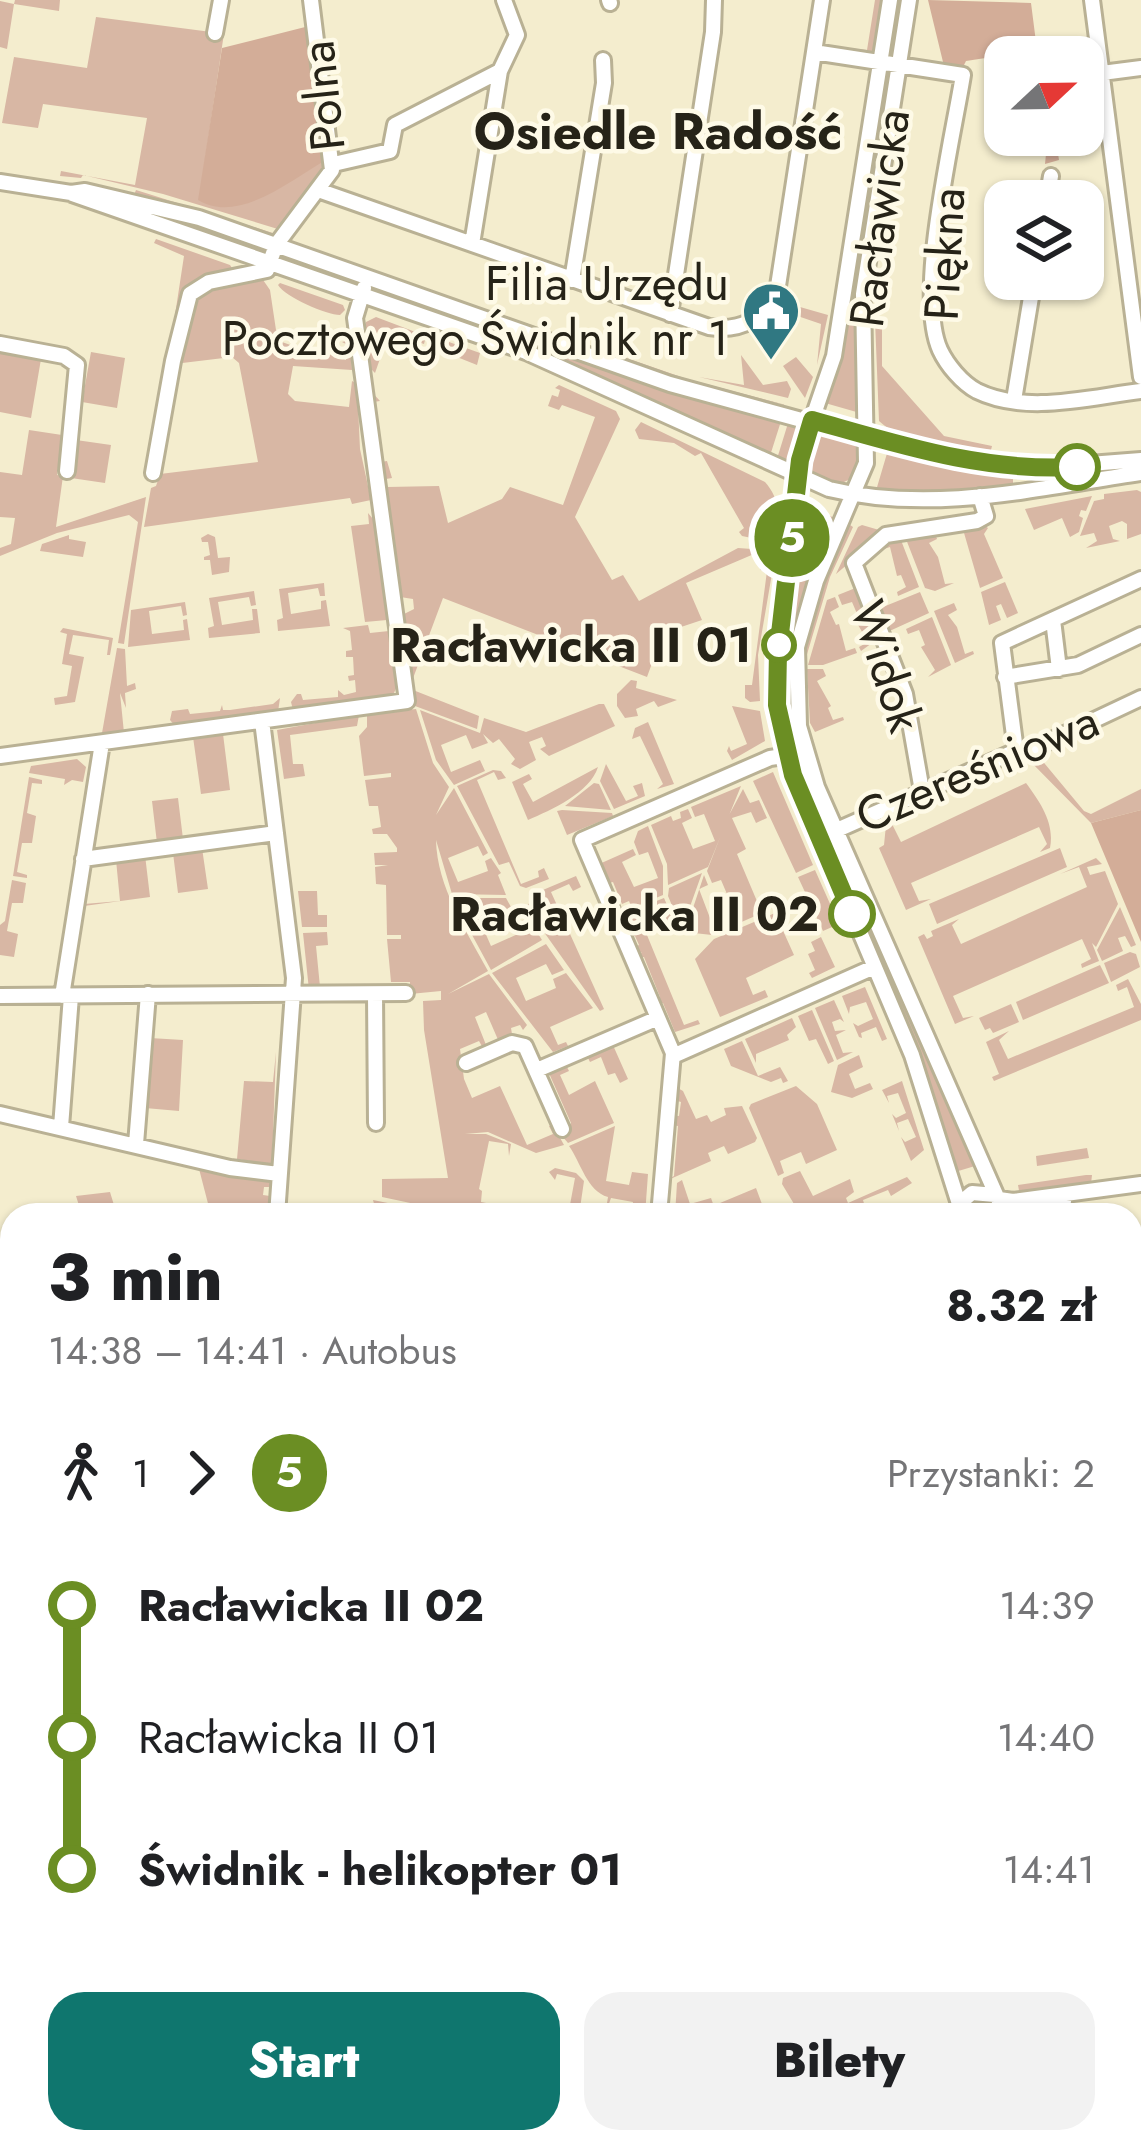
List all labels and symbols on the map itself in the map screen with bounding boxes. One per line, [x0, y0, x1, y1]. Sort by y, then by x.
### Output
north arrow [984, 36, 1104, 156]
street label: Polna [282, 37, 363, 154]
district label: Osiedle Radość [474, 94, 842, 168]
street label: Racławicka [832, 105, 927, 331]
street label: Piękna [907, 186, 982, 322]
place label: Filia Urzędu Pocztowego Świdnik nr 1 [222, 249, 729, 373]
public building icon: Filia Urzędu Pocztowego Świdnik nr 1 [740, 280, 802, 362]
unlabelled marker [1055, 445, 1099, 489]
line badge: 5 [753, 499, 831, 577]
street label: Widok [833, 591, 940, 742]
place label: Racławicka II 01 [390, 611, 752, 680]
marker: Racławicka II 01 [763, 629, 795, 661]
street label: Czereśniowa [845, 686, 1109, 851]
place label: Racławicka II 02 [450, 880, 819, 949]
marker: Racławicka II 02 [830, 892, 874, 936]

